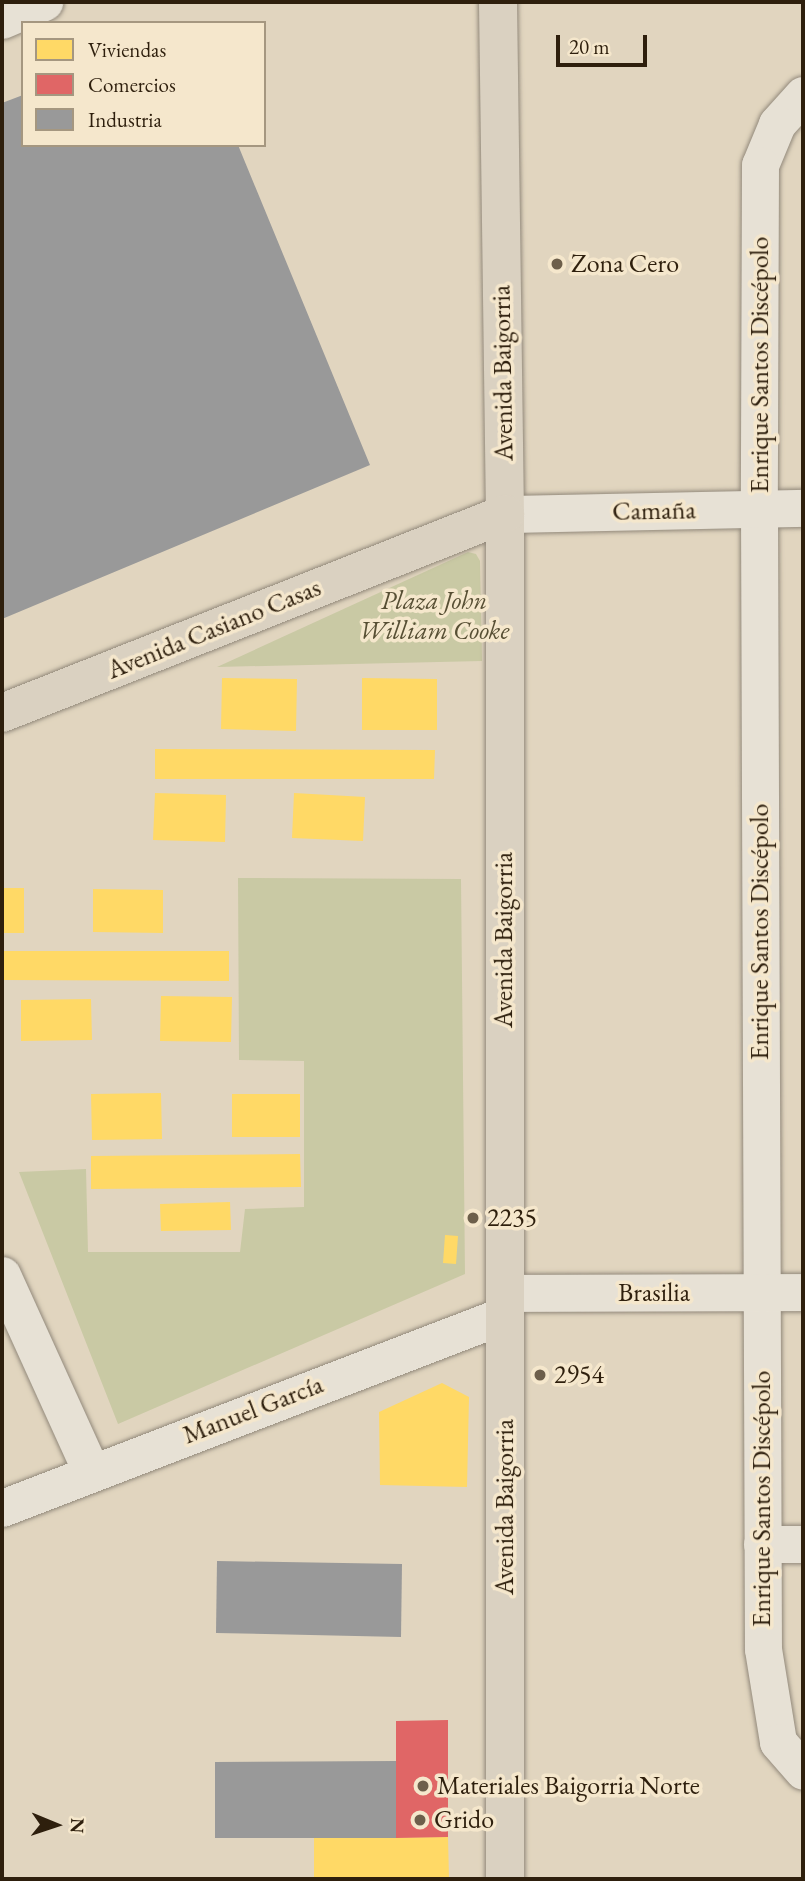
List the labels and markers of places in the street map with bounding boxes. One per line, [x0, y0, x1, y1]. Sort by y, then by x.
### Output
place label: Zona Cero [571, 248, 679, 280]
marker: Zona Cero [549, 256, 565, 272]
place label: 2235 [487, 1202, 537, 1234]
marker: 2235 [465, 1210, 481, 1226]
place label: 2954 [554, 1359, 604, 1391]
marker: 2954 [532, 1367, 548, 1383]
place label: Materiales Baigorria Norte [437, 1770, 700, 1802]
marker: Materiales Baigorria Norte [415, 1778, 431, 1794]
place label: Grido [434, 1804, 494, 1836]
marker: Grido [412, 1812, 428, 1828]

